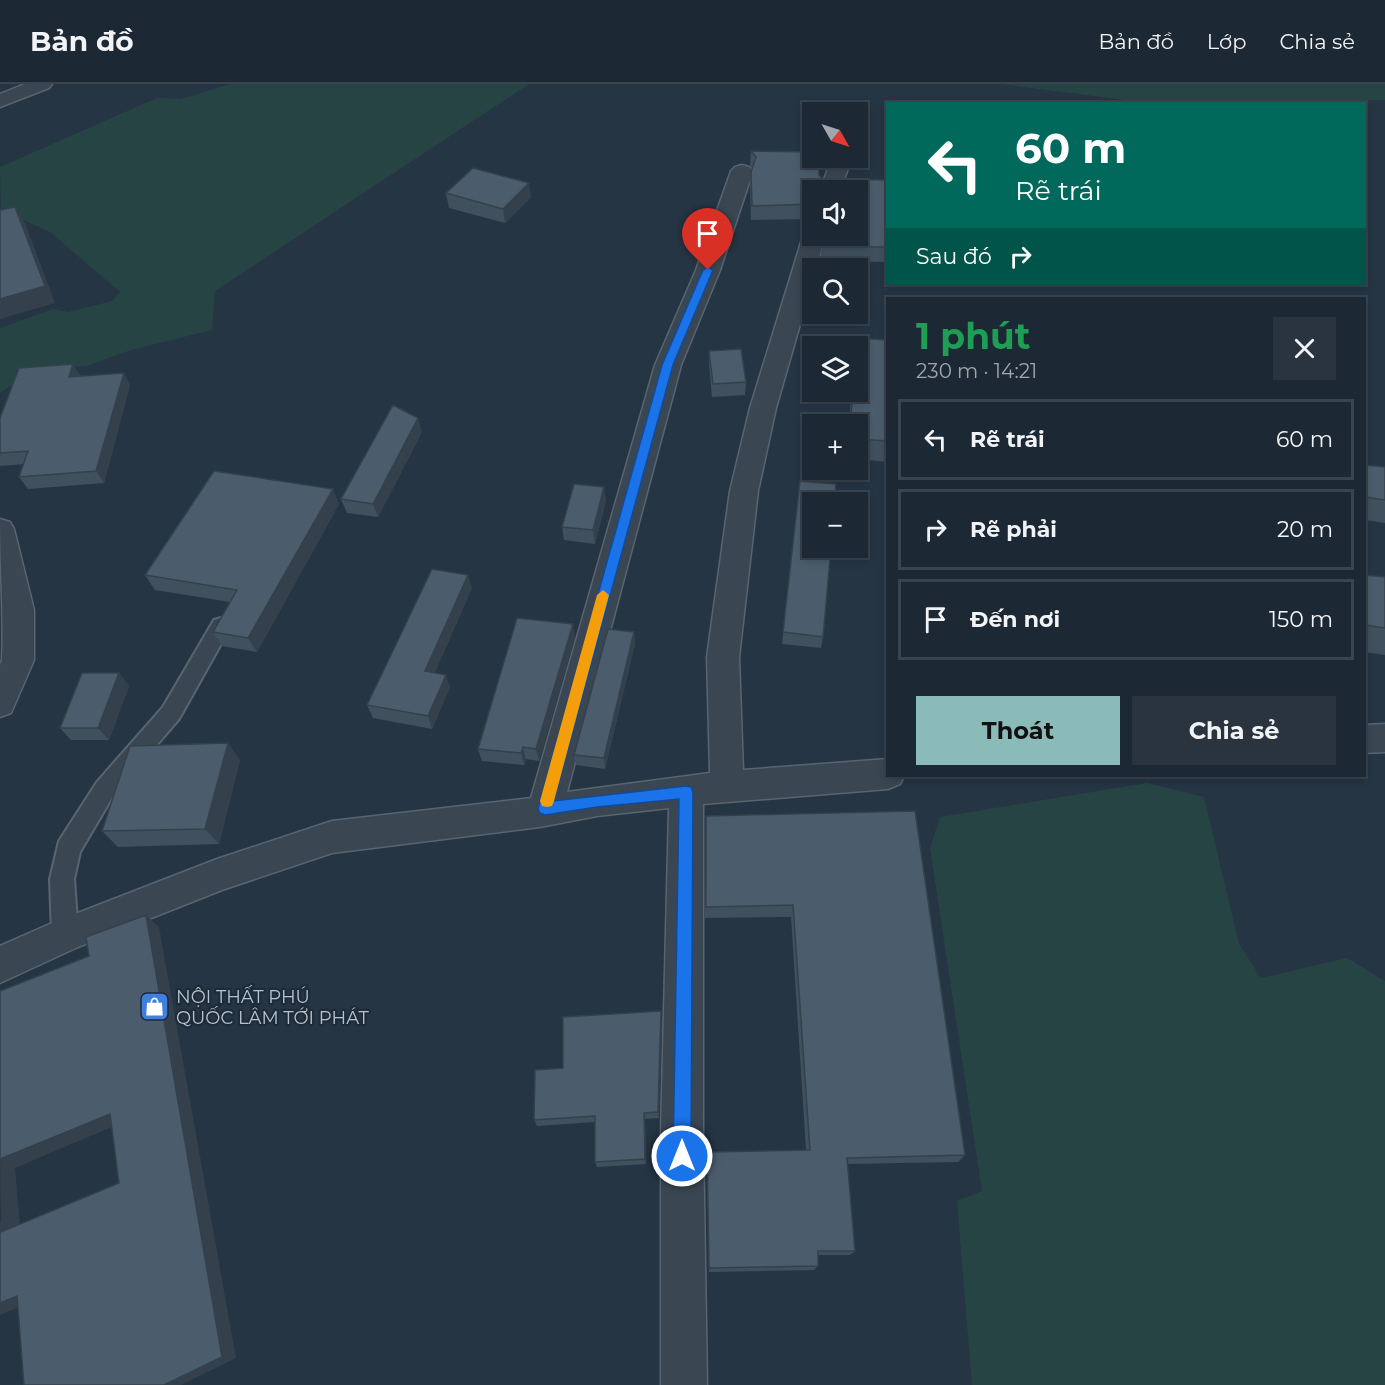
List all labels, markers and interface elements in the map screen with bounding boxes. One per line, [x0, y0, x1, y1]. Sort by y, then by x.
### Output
text: Bản đồ [30, 24, 134, 58]
text: Bản đồ [1098, 29, 1174, 54]
text: Lớp [1207, 29, 1246, 54]
text: Chia sẻ [1279, 29, 1355, 54]
north arrow [802, 102, 868, 168]
map controls [802, 102, 868, 558]
text: 60 m [1015, 122, 1126, 174]
icon: left [916, 126, 994, 204]
text: Rẽ trái [1015, 174, 1102, 207]
button: sound [802, 180, 868, 246]
pin [682, 208, 733, 270]
icon: arrive [691, 217, 724, 250]
icon: right [1004, 240, 1037, 273]
text: Sau đó [916, 243, 992, 270]
button: search [802, 258, 868, 324]
text: 1 phút [916, 314, 1030, 358]
button: close [1273, 317, 1336, 380]
button: layers [802, 336, 868, 402]
text: 230 m · 14:21 [916, 359, 1037, 383]
button: + [802, 414, 868, 480]
icon: left [919, 423, 952, 456]
text: Rẽ trái [970, 426, 1045, 453]
text: 60 m [1276, 426, 1333, 453]
button: − [802, 492, 868, 558]
icon: right [919, 513, 952, 546]
text: Rẽ phải [970, 516, 1057, 543]
text: 20 m [1277, 516, 1333, 543]
icon: arrive [919, 603, 952, 636]
text: Đến nơi [970, 606, 1060, 633]
text: 150 m [1269, 606, 1333, 633]
button: Thoát [916, 696, 1120, 765]
button: Chia sẻ [1132, 696, 1336, 765]
place label: NỘI THẤT PHÚ QUỐC LÂM TỚI PHÁT [176, 985, 369, 1029]
shop icon: NỘI THẤT PHÚ QUỐC LÂM TỚI PHÁT [139, 991, 171, 1023]
position arrow [650, 1124, 714, 1188]

